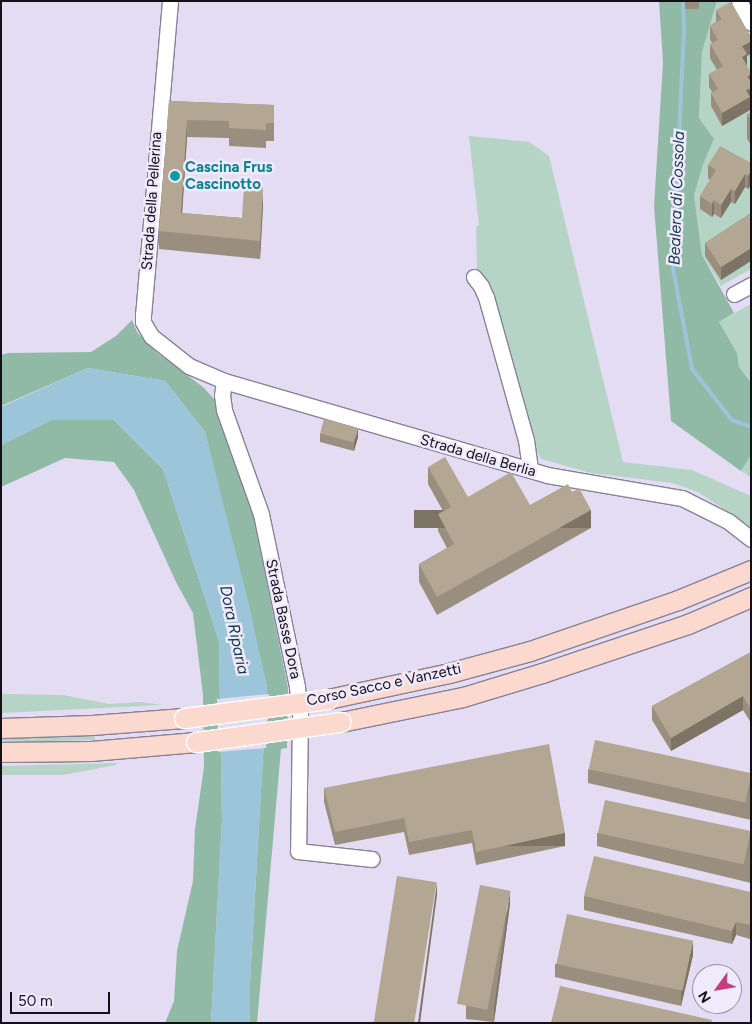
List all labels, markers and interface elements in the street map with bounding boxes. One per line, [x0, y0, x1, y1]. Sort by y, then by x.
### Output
street label: Strada della Pellerina [138, 131, 166, 271]
water label: Bealera di Cossola [665, 131, 689, 265]
place label: Cascina Frus Cascinotto [185, 158, 272, 193]
marker: Cascina Frus Cascinotto [169, 170, 181, 182]
street label: Strada della Berlia [418, 431, 538, 481]
street label: Strada Basse Dora [261, 557, 305, 681]
water label: Dora Riparia [215, 584, 253, 676]
street label: Corso Sacco e Vanzetti [305, 660, 463, 710]
north arrow [692, 964, 742, 1014]
scale bar [12, 982, 112, 1014]
text: N [695, 988, 715, 1006]
text: 50 m [18, 992, 53, 1010]

